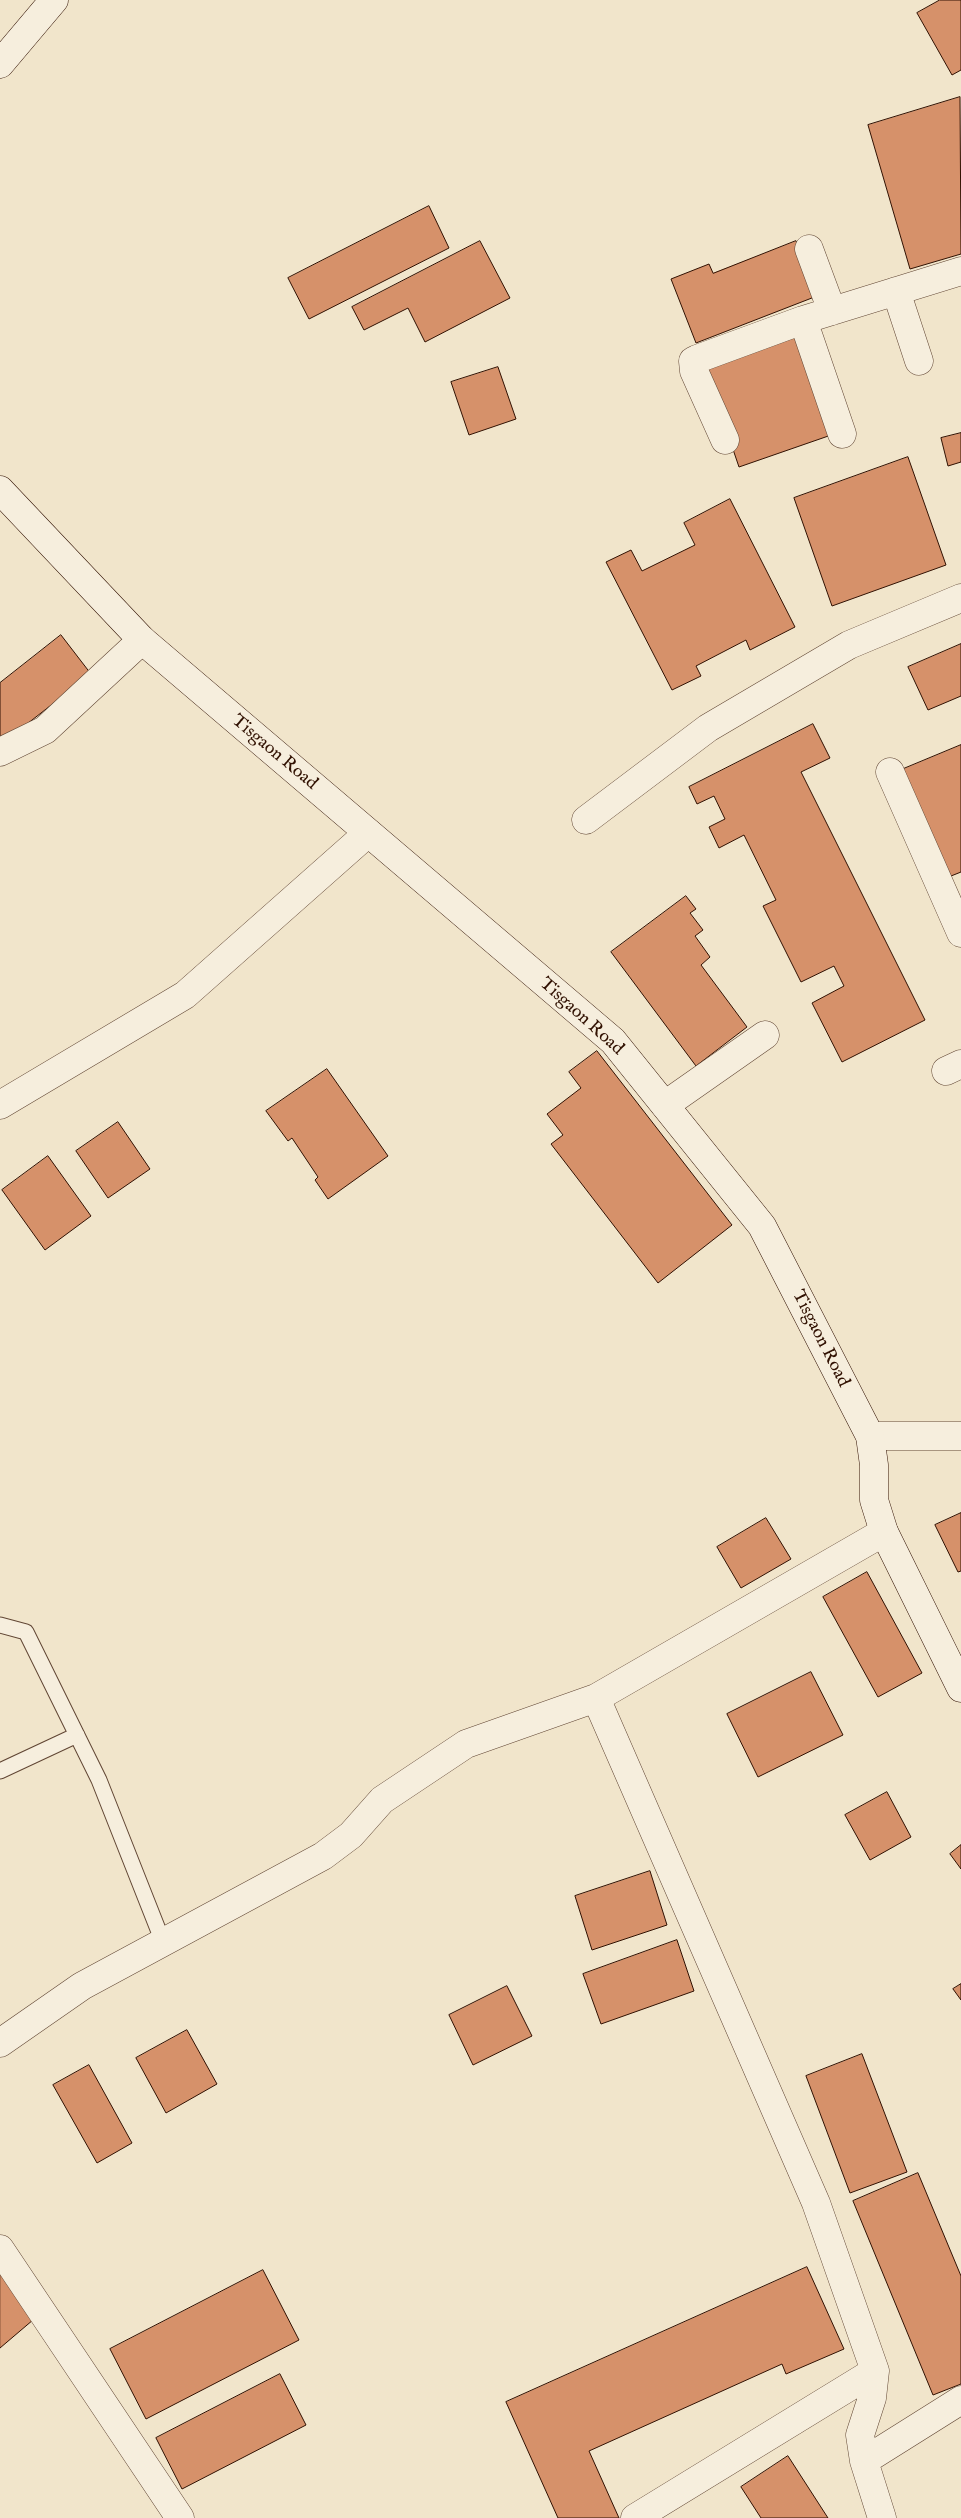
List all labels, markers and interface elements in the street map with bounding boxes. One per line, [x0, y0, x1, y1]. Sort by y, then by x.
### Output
street label: Tisgaon Road [227, 711, 321, 795]
street label: Tisgaon Road [535, 974, 627, 1060]
street label: Tisgaon Road [786, 1287, 854, 1391]

